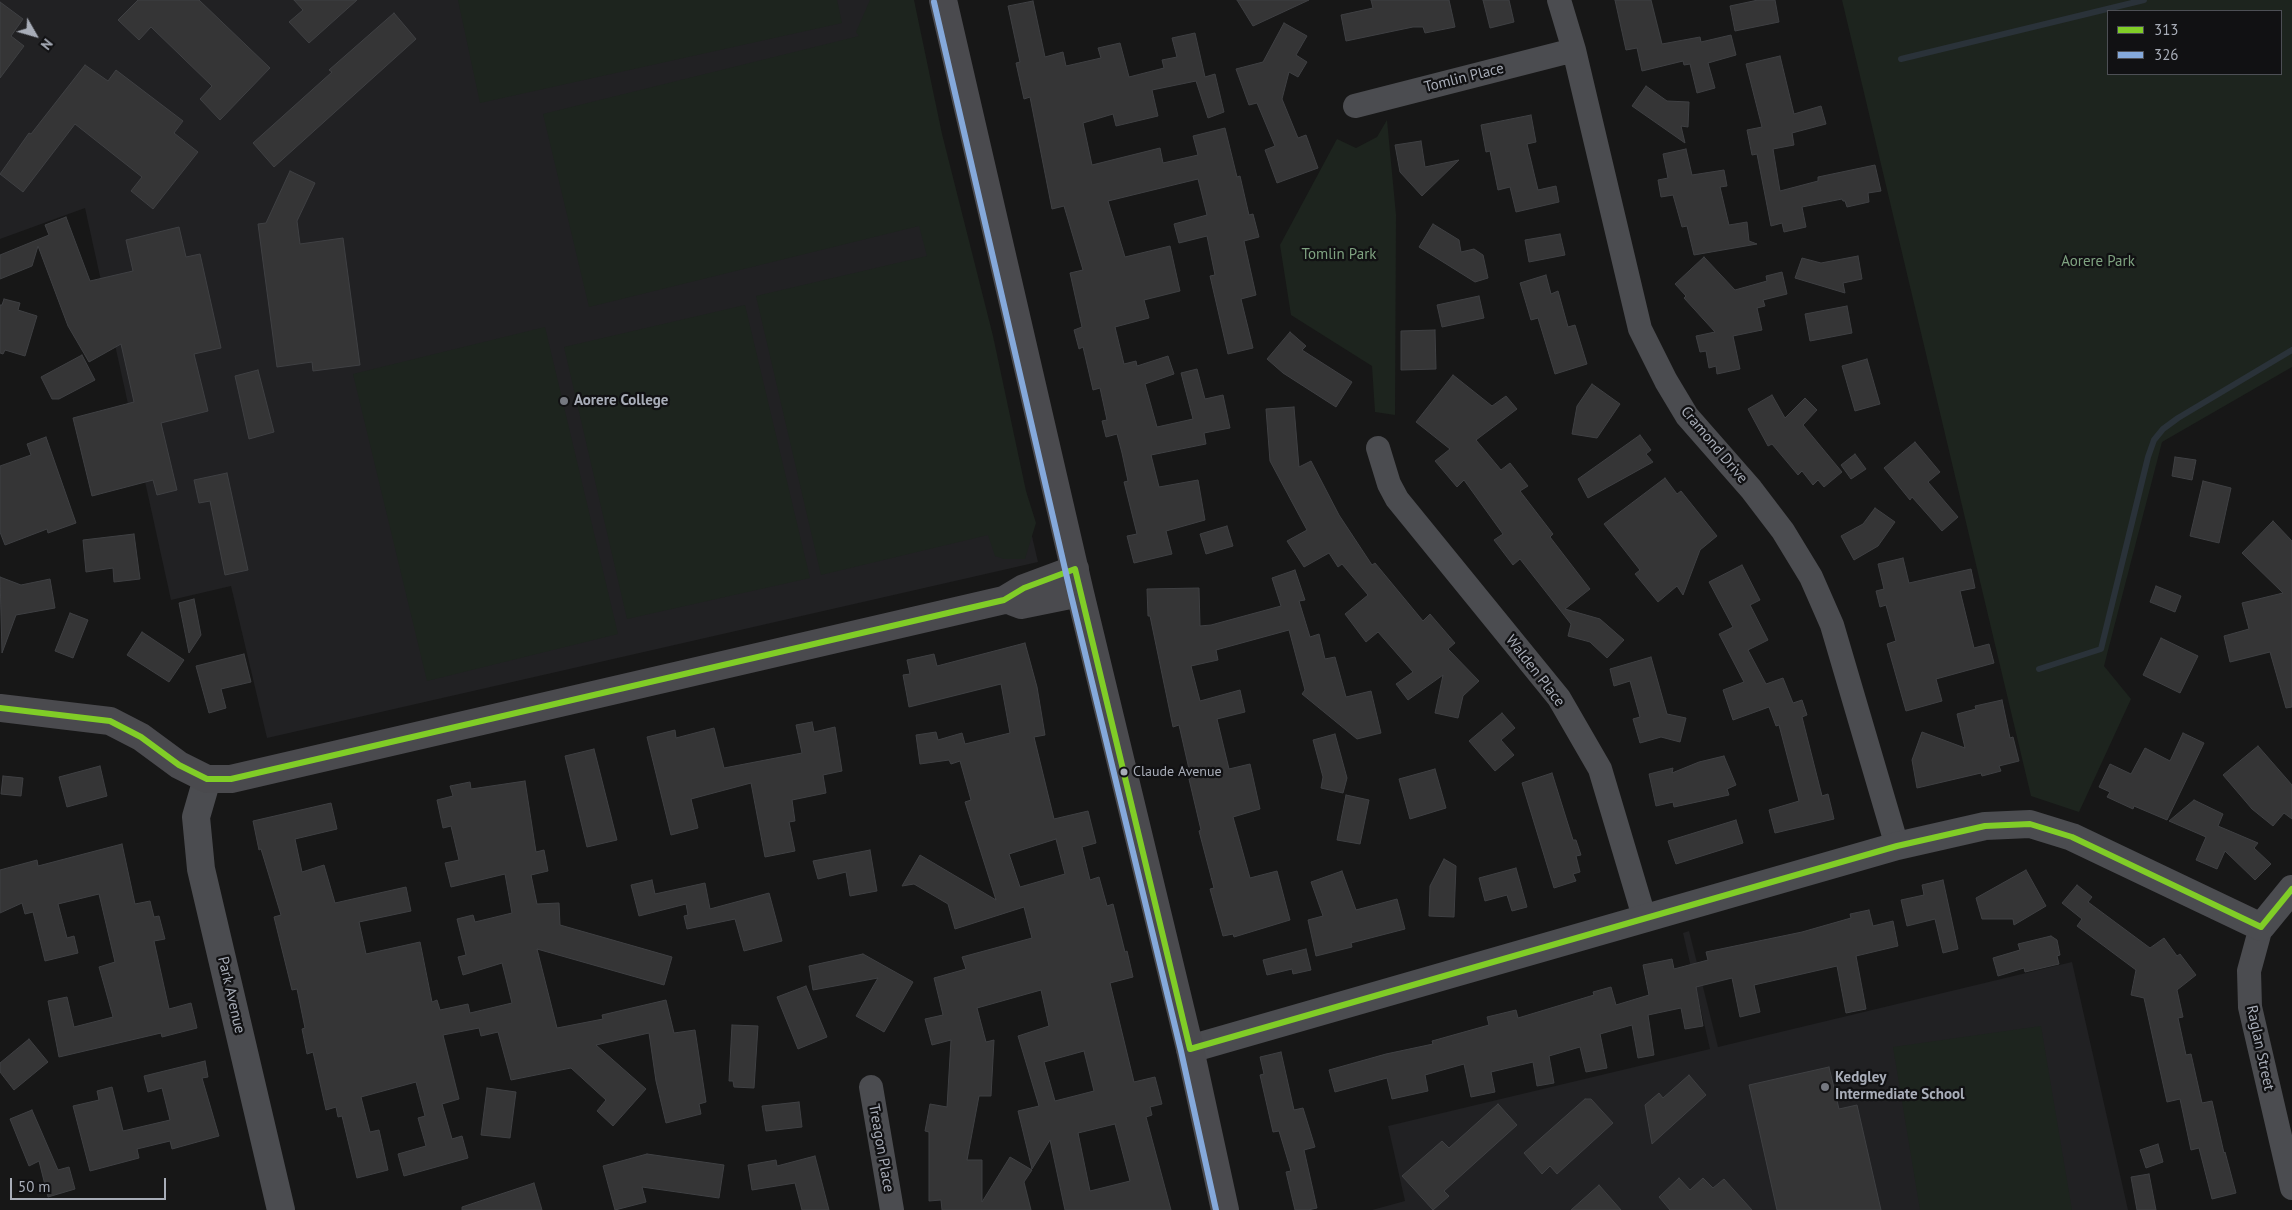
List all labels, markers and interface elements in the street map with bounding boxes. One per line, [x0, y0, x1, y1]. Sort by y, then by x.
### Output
north arrow [10, 10, 60, 60]
legend [2107, 10, 2282, 75]
text: 313 [2154, 20, 2179, 39]
text: N [37, 35, 57, 53]
text: 326 [2154, 45, 2179, 64]
street label: Tomlin Place [1422, 59, 1506, 97]
park label: Tomlin Park [1302, 246, 1376, 264]
park label: Aorere Park [2061, 253, 2135, 271]
place label: Aorere College [574, 392, 668, 410]
marker: Aorere College [558, 395, 570, 407]
street label: Cramond Drive [1677, 403, 1751, 487]
street label: Walden Place [1502, 632, 1568, 710]
place label: Claude Avenue [1133, 764, 1222, 780]
marker: Claude Avenue [1119, 767, 1129, 777]
street label: Park Avenue [213, 955, 249, 1035]
street label: Raglan Street [2242, 1004, 2278, 1092]
place label: Kedgley Intermediate School [1835, 1069, 1964, 1104]
marker: Kedgley Intermediate School [1819, 1081, 1831, 1093]
street label: Treagon Place [864, 1102, 898, 1194]
scale bar [12, 1168, 169, 1200]
text: 50 m [18, 1177, 51, 1196]

